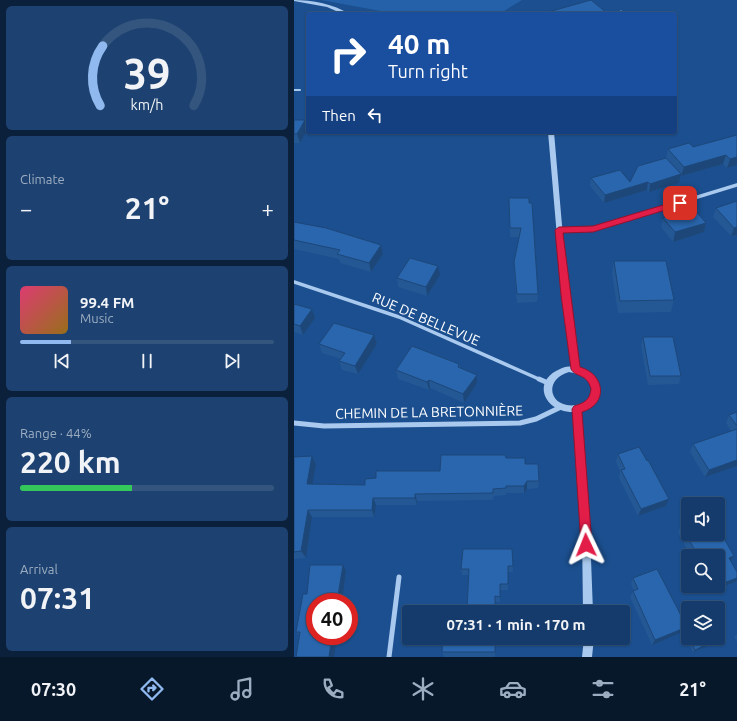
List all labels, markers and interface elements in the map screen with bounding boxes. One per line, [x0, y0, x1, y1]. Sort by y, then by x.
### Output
icon: right [322, 28, 374, 80]
text: 40 m [388, 28, 450, 59]
text: 39 [124, 50, 170, 97]
text: Turn right [388, 61, 468, 81]
text: km/h [131, 97, 163, 113]
icon: left [364, 104, 386, 126]
text: Then [322, 107, 356, 124]
text: Climate [20, 172, 65, 186]
pin [663, 186, 697, 220]
text: 21° [125, 191, 169, 225]
icon: arrive [669, 192, 691, 214]
text: − [20, 196, 32, 221]
text: + [262, 196, 274, 221]
street label: RUE DE BELLEVUE [370, 289, 482, 349]
text: 99.4 FM [80, 294, 134, 311]
text: Music [80, 311, 114, 325]
icon: previous [51, 350, 73, 372]
icon: pause [136, 350, 158, 372]
icon: next [221, 350, 243, 372]
street label: CHEMIN DE LA BRETONNIÈRE [335, 401, 523, 422]
text: Range · 44% [20, 426, 92, 440]
text: 220 km [20, 445, 121, 479]
map controls [681, 497, 725, 645]
button: sound [681, 497, 725, 541]
position arrow [565, 524, 607, 566]
button: search [681, 549, 725, 593]
text: Arrival [20, 562, 58, 576]
text: 07:31 [20, 581, 95, 615]
speed limit sign: 40 [306, 593, 358, 645]
button: layers [681, 601, 725, 645]
text: 07:31 · 1 min · 170 m [447, 616, 585, 633]
icon: directions [138, 675, 166, 703]
icon: music [228, 675, 256, 703]
icon: phone [319, 675, 347, 703]
icon: climate [409, 675, 437, 703]
icon: car [499, 675, 527, 703]
icon: filters [589, 675, 617, 703]
text: 07:30 [31, 679, 76, 699]
text: 21° [679, 679, 706, 699]

